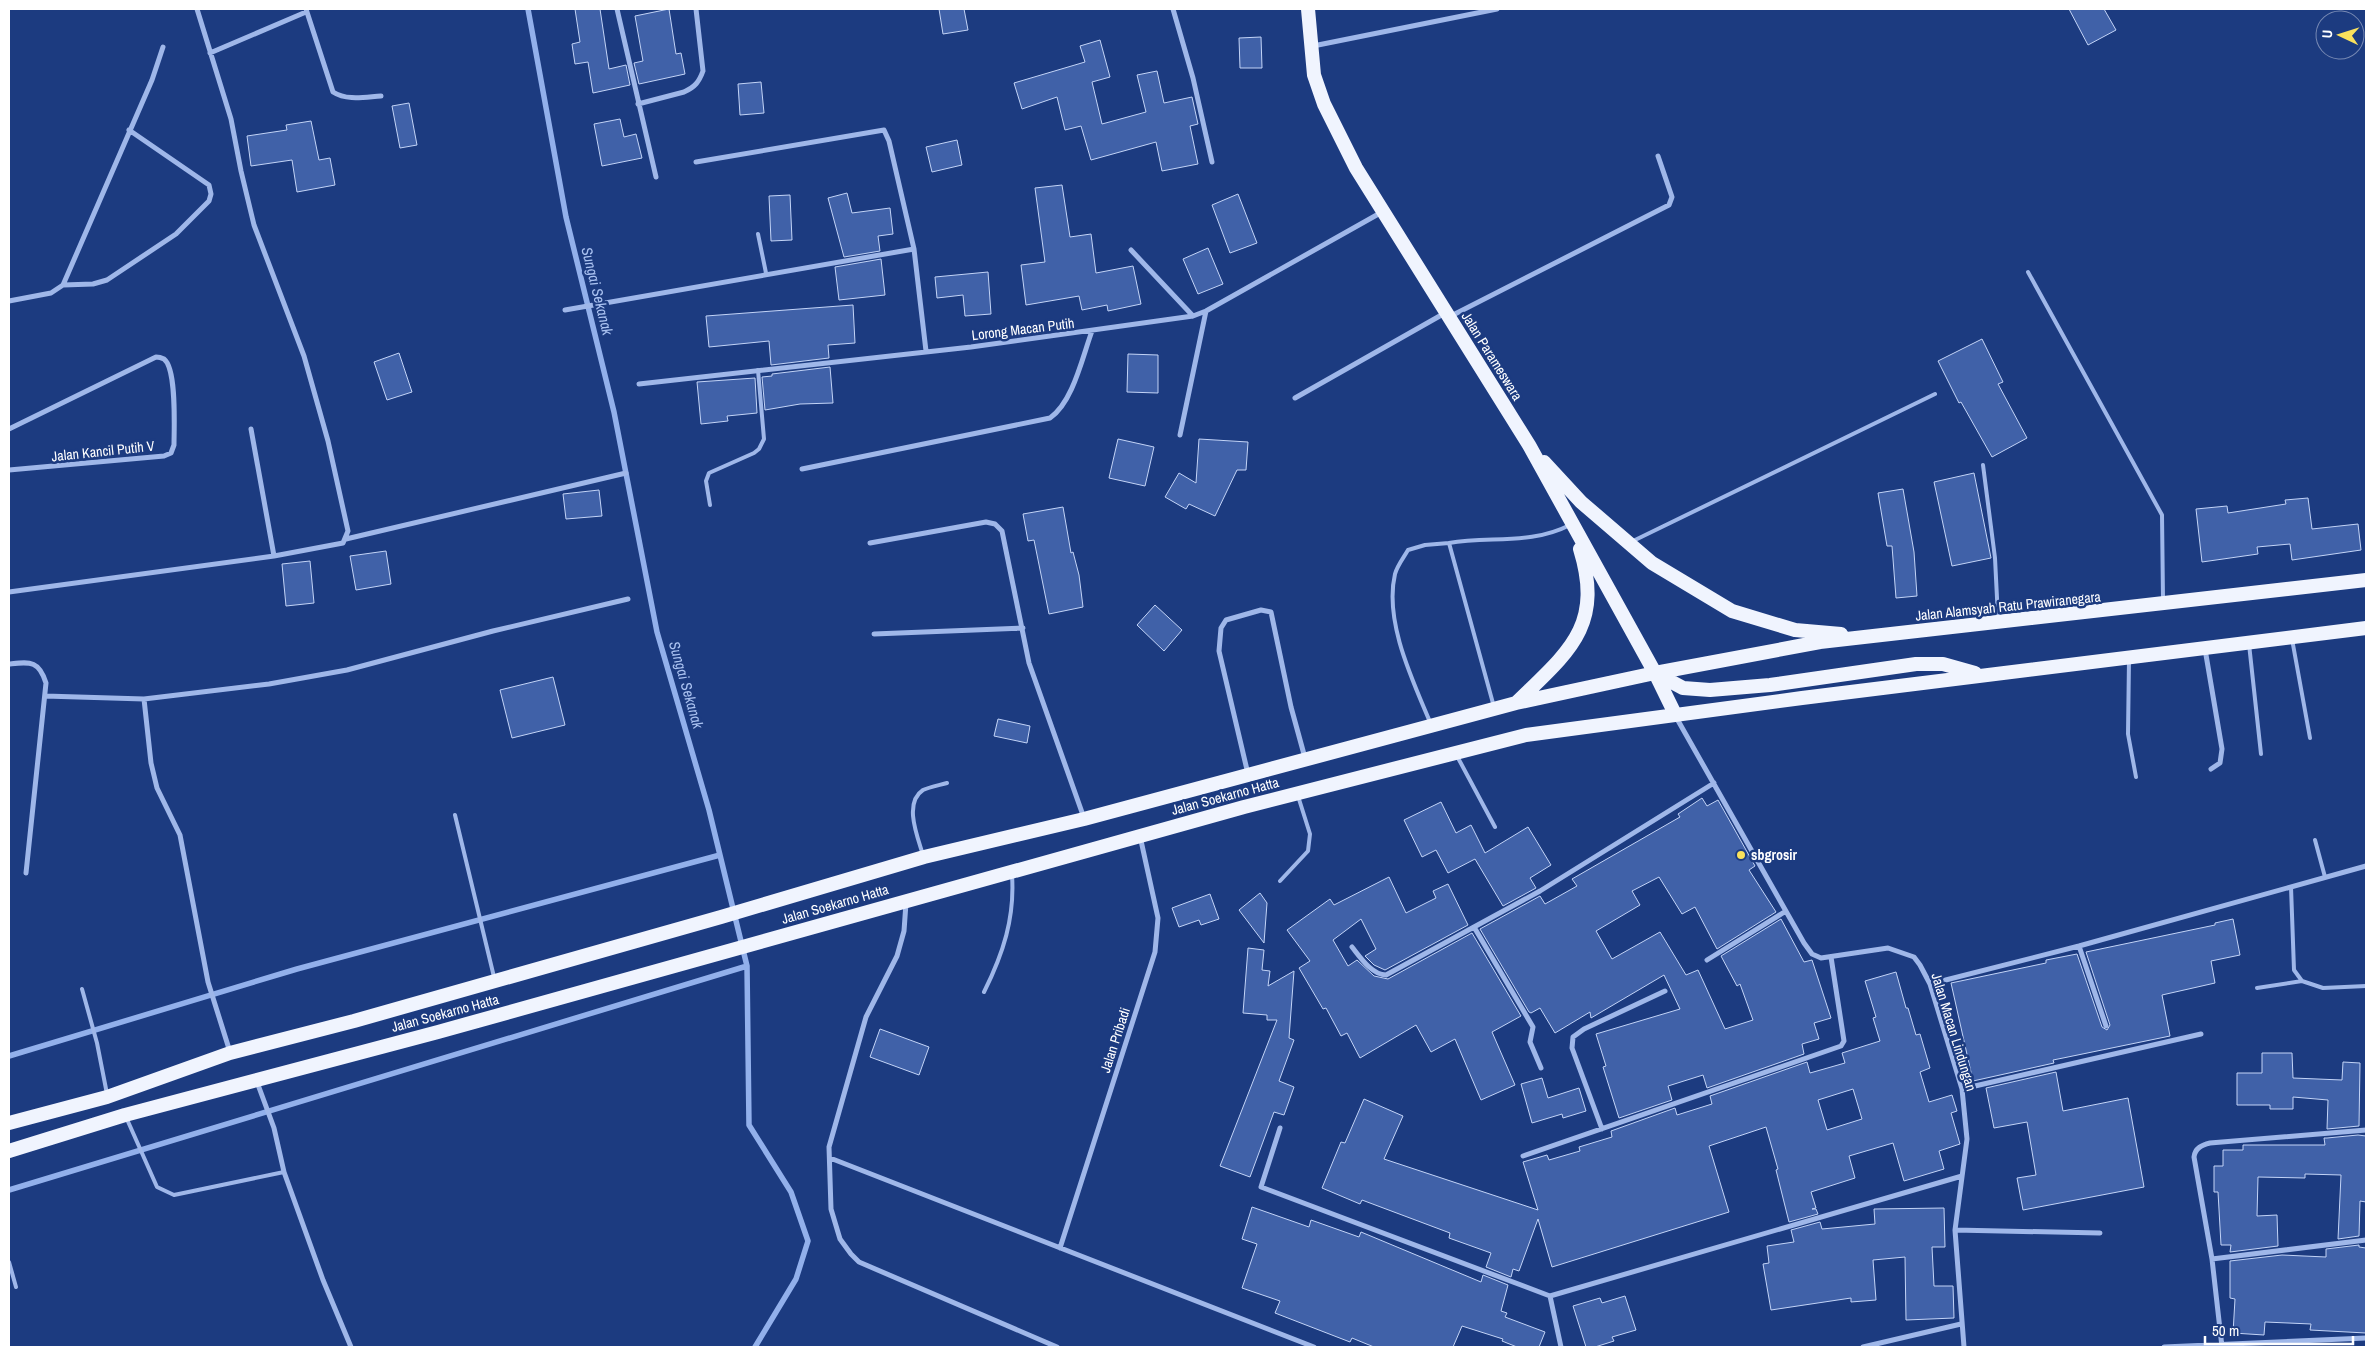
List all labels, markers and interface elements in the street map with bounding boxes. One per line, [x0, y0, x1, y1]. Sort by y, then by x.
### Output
north arrow [2315, 10, 2365, 60]
text: U [2318, 29, 2336, 39]
water label: Sungai Sekanak [576, 245, 619, 338]
street label: Jalan Parameswara [1457, 308, 1527, 404]
street label: Lorong Macan Putih [971, 314, 1075, 344]
street label: Jalan Kancil Putih V [51, 437, 156, 465]
street label: Jalan Alamsyah Ratu Prawiranegara [1914, 587, 2102, 625]
water label: Sungai Sekanak [664, 639, 709, 732]
street label: Jalan Soekarno Hatta [1169, 773, 1281, 819]
place label: sbgrosir [1751, 846, 1797, 864]
marker: sbgrosir [1735, 849, 1747, 861]
street label: Jalan Soekarno Hatta [779, 880, 891, 928]
street label: Jalan Macan Lindungan [1927, 971, 1981, 1093]
street label: Jalan Soekarno Hatta [389, 990, 501, 1036]
street label: Jalan Pribadi [1096, 1005, 1134, 1075]
scale bar [2205, 1314, 2352, 1346]
text: 50 m [2212, 1320, 2239, 1341]

